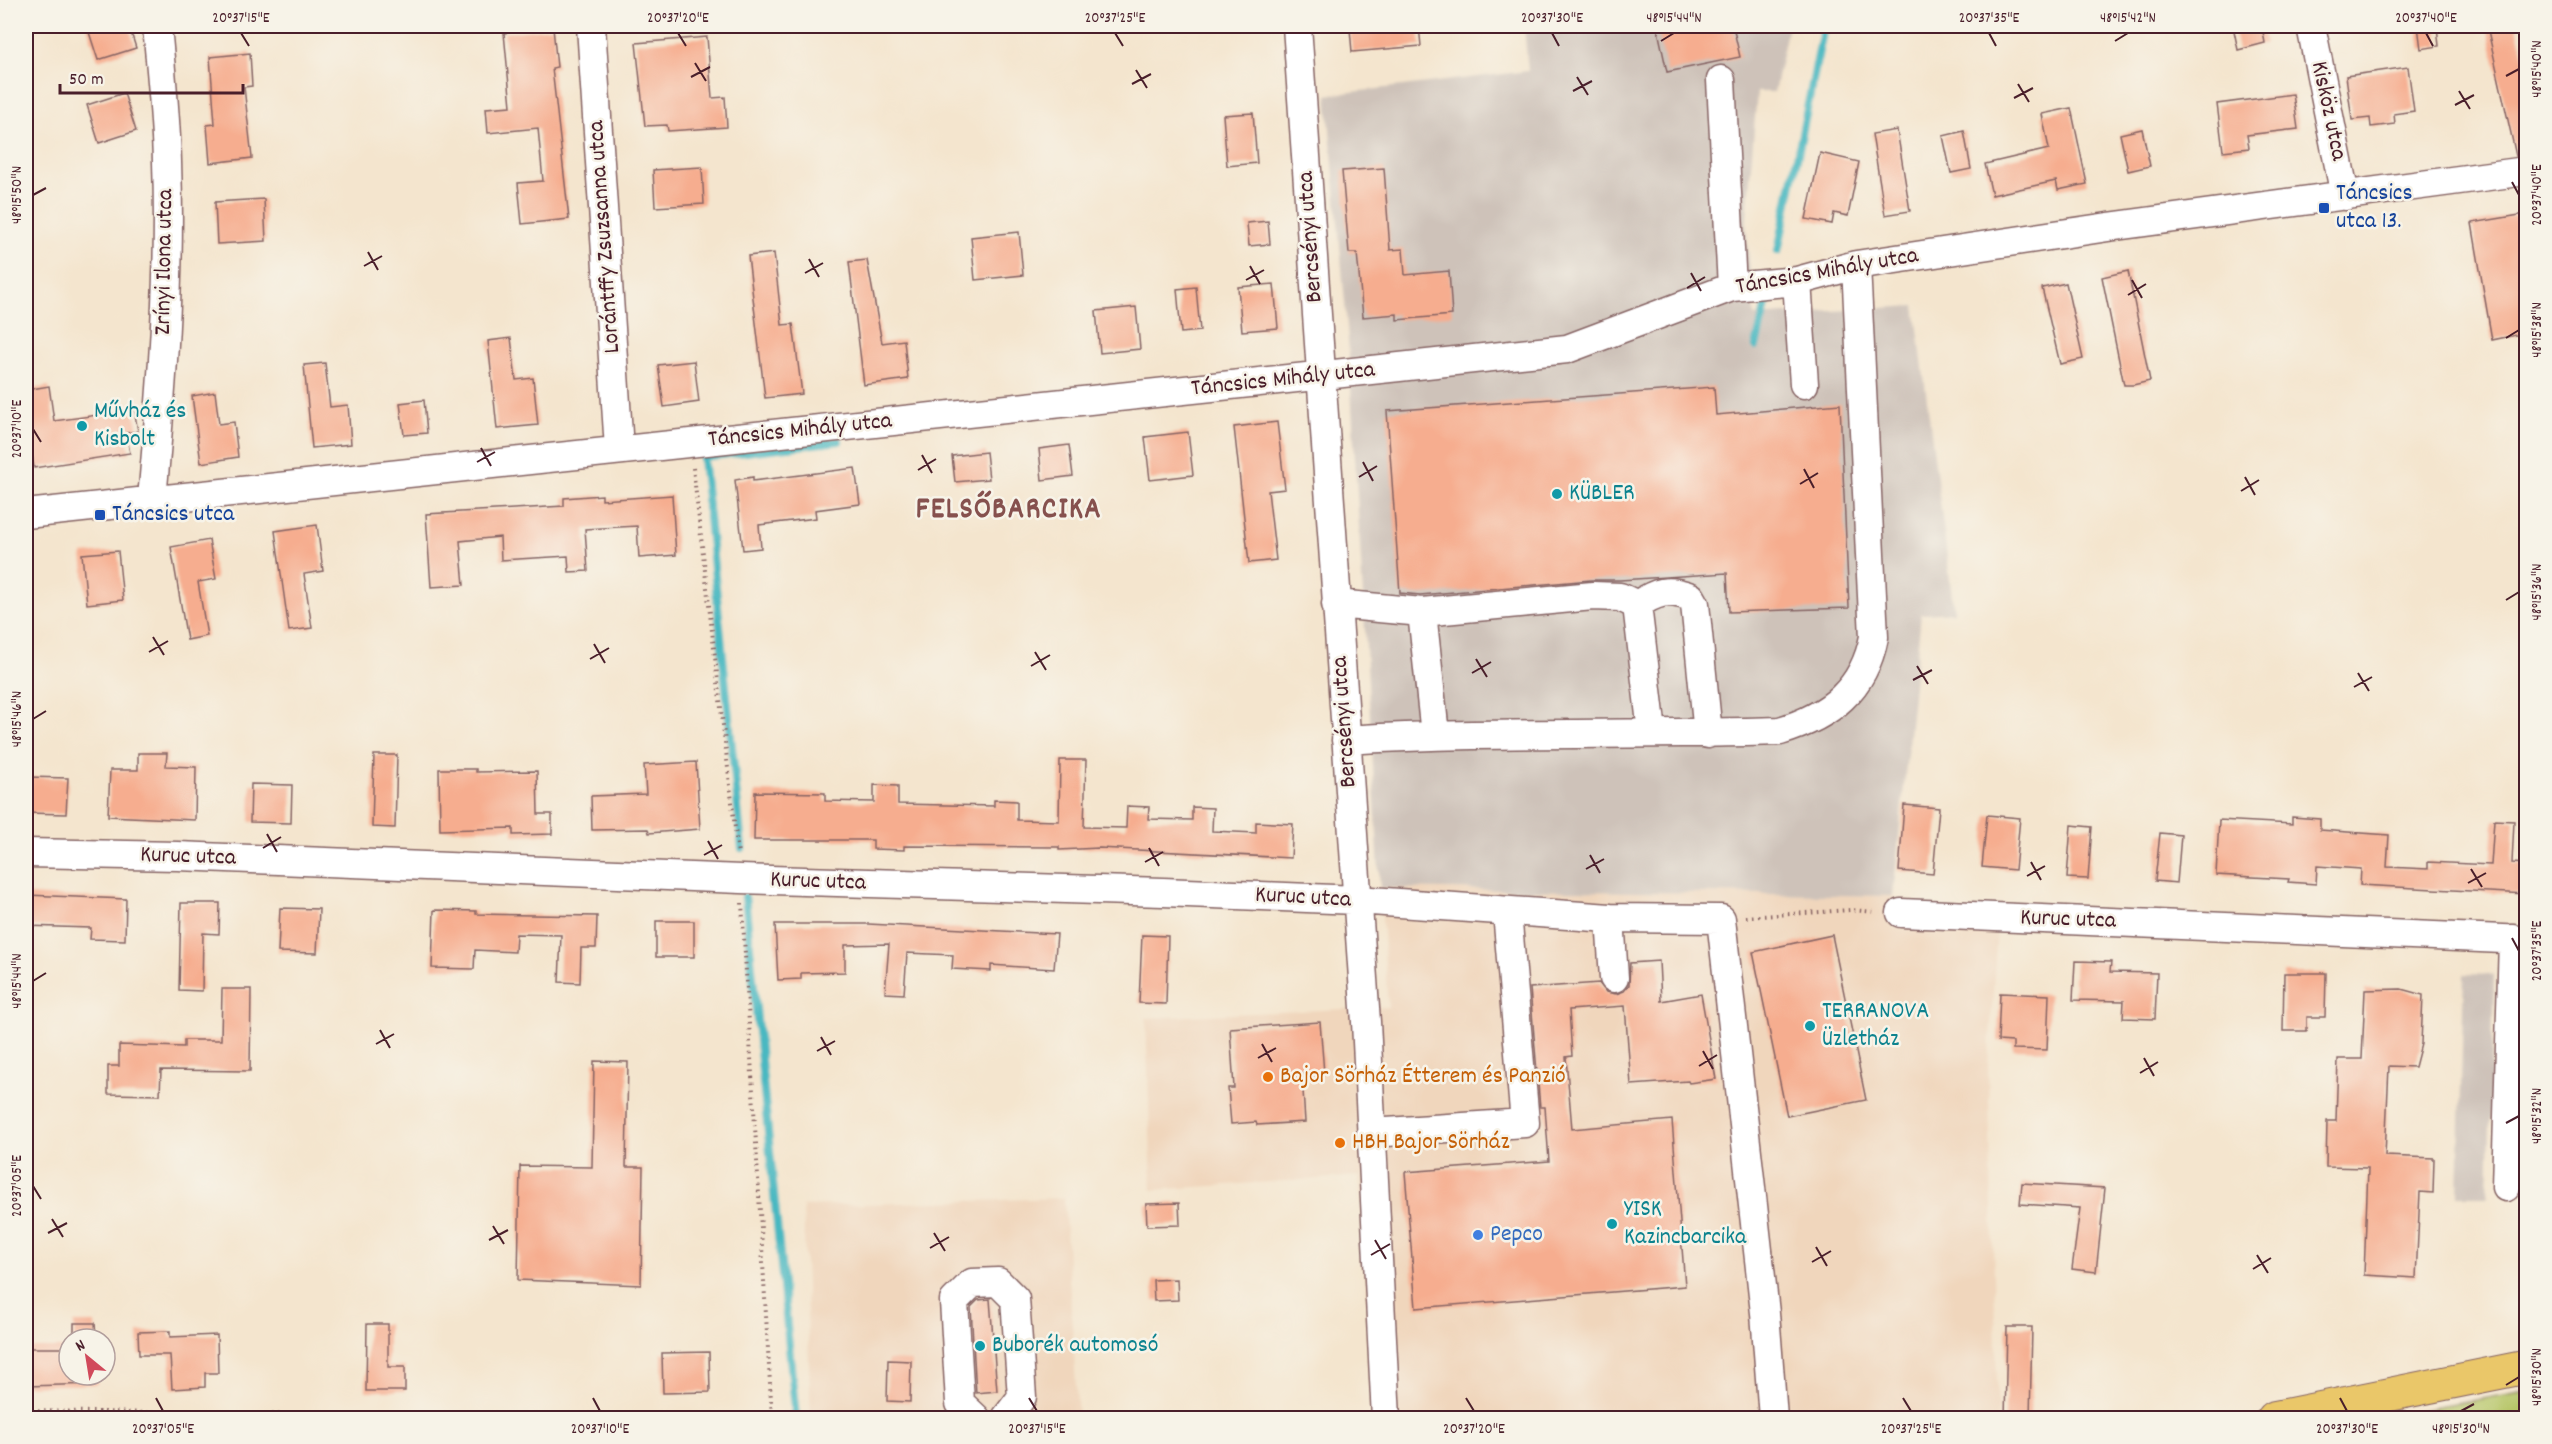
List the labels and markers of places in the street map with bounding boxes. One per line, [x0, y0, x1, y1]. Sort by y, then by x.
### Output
place label: Táncsics utca 13. [2336, 177, 2413, 239]
marker: Táncsics utca 13. [2317, 201, 2331, 215]
place label: Művház és Kisbolt [94, 395, 186, 457]
marker: Művház és Kisbolt [75, 419, 89, 433]
place label: KÜBLER [1569, 477, 1635, 511]
marker: KÜBLER [1550, 487, 1564, 501]
place label: Táncsics utca [112, 498, 235, 532]
marker: Táncsics utca [93, 508, 107, 522]
place label: TERRANOVA Üzletház [1822, 995, 1929, 1057]
marker: TERRANOVA Üzletház [1803, 1019, 1817, 1033]
place label: Bajor Sörház Étterem és Panzió [1280, 1060, 1566, 1094]
marker: Bajor Sörház Étterem és Panzió [1261, 1070, 1275, 1084]
place label: HBH Bajor Sörház [1352, 1126, 1510, 1160]
marker: HBH Bajor Sörház [1333, 1136, 1347, 1150]
place label: YISK Kazincbarcika [1624, 1193, 1747, 1255]
marker: YISK Kazincbarcika [1605, 1217, 1619, 1231]
place label: Pepco [1490, 1218, 1543, 1252]
marker: Pepco [1471, 1228, 1485, 1242]
place label: Buborék automosó [992, 1329, 1158, 1363]
marker: Buborék automosó [973, 1339, 987, 1353]

